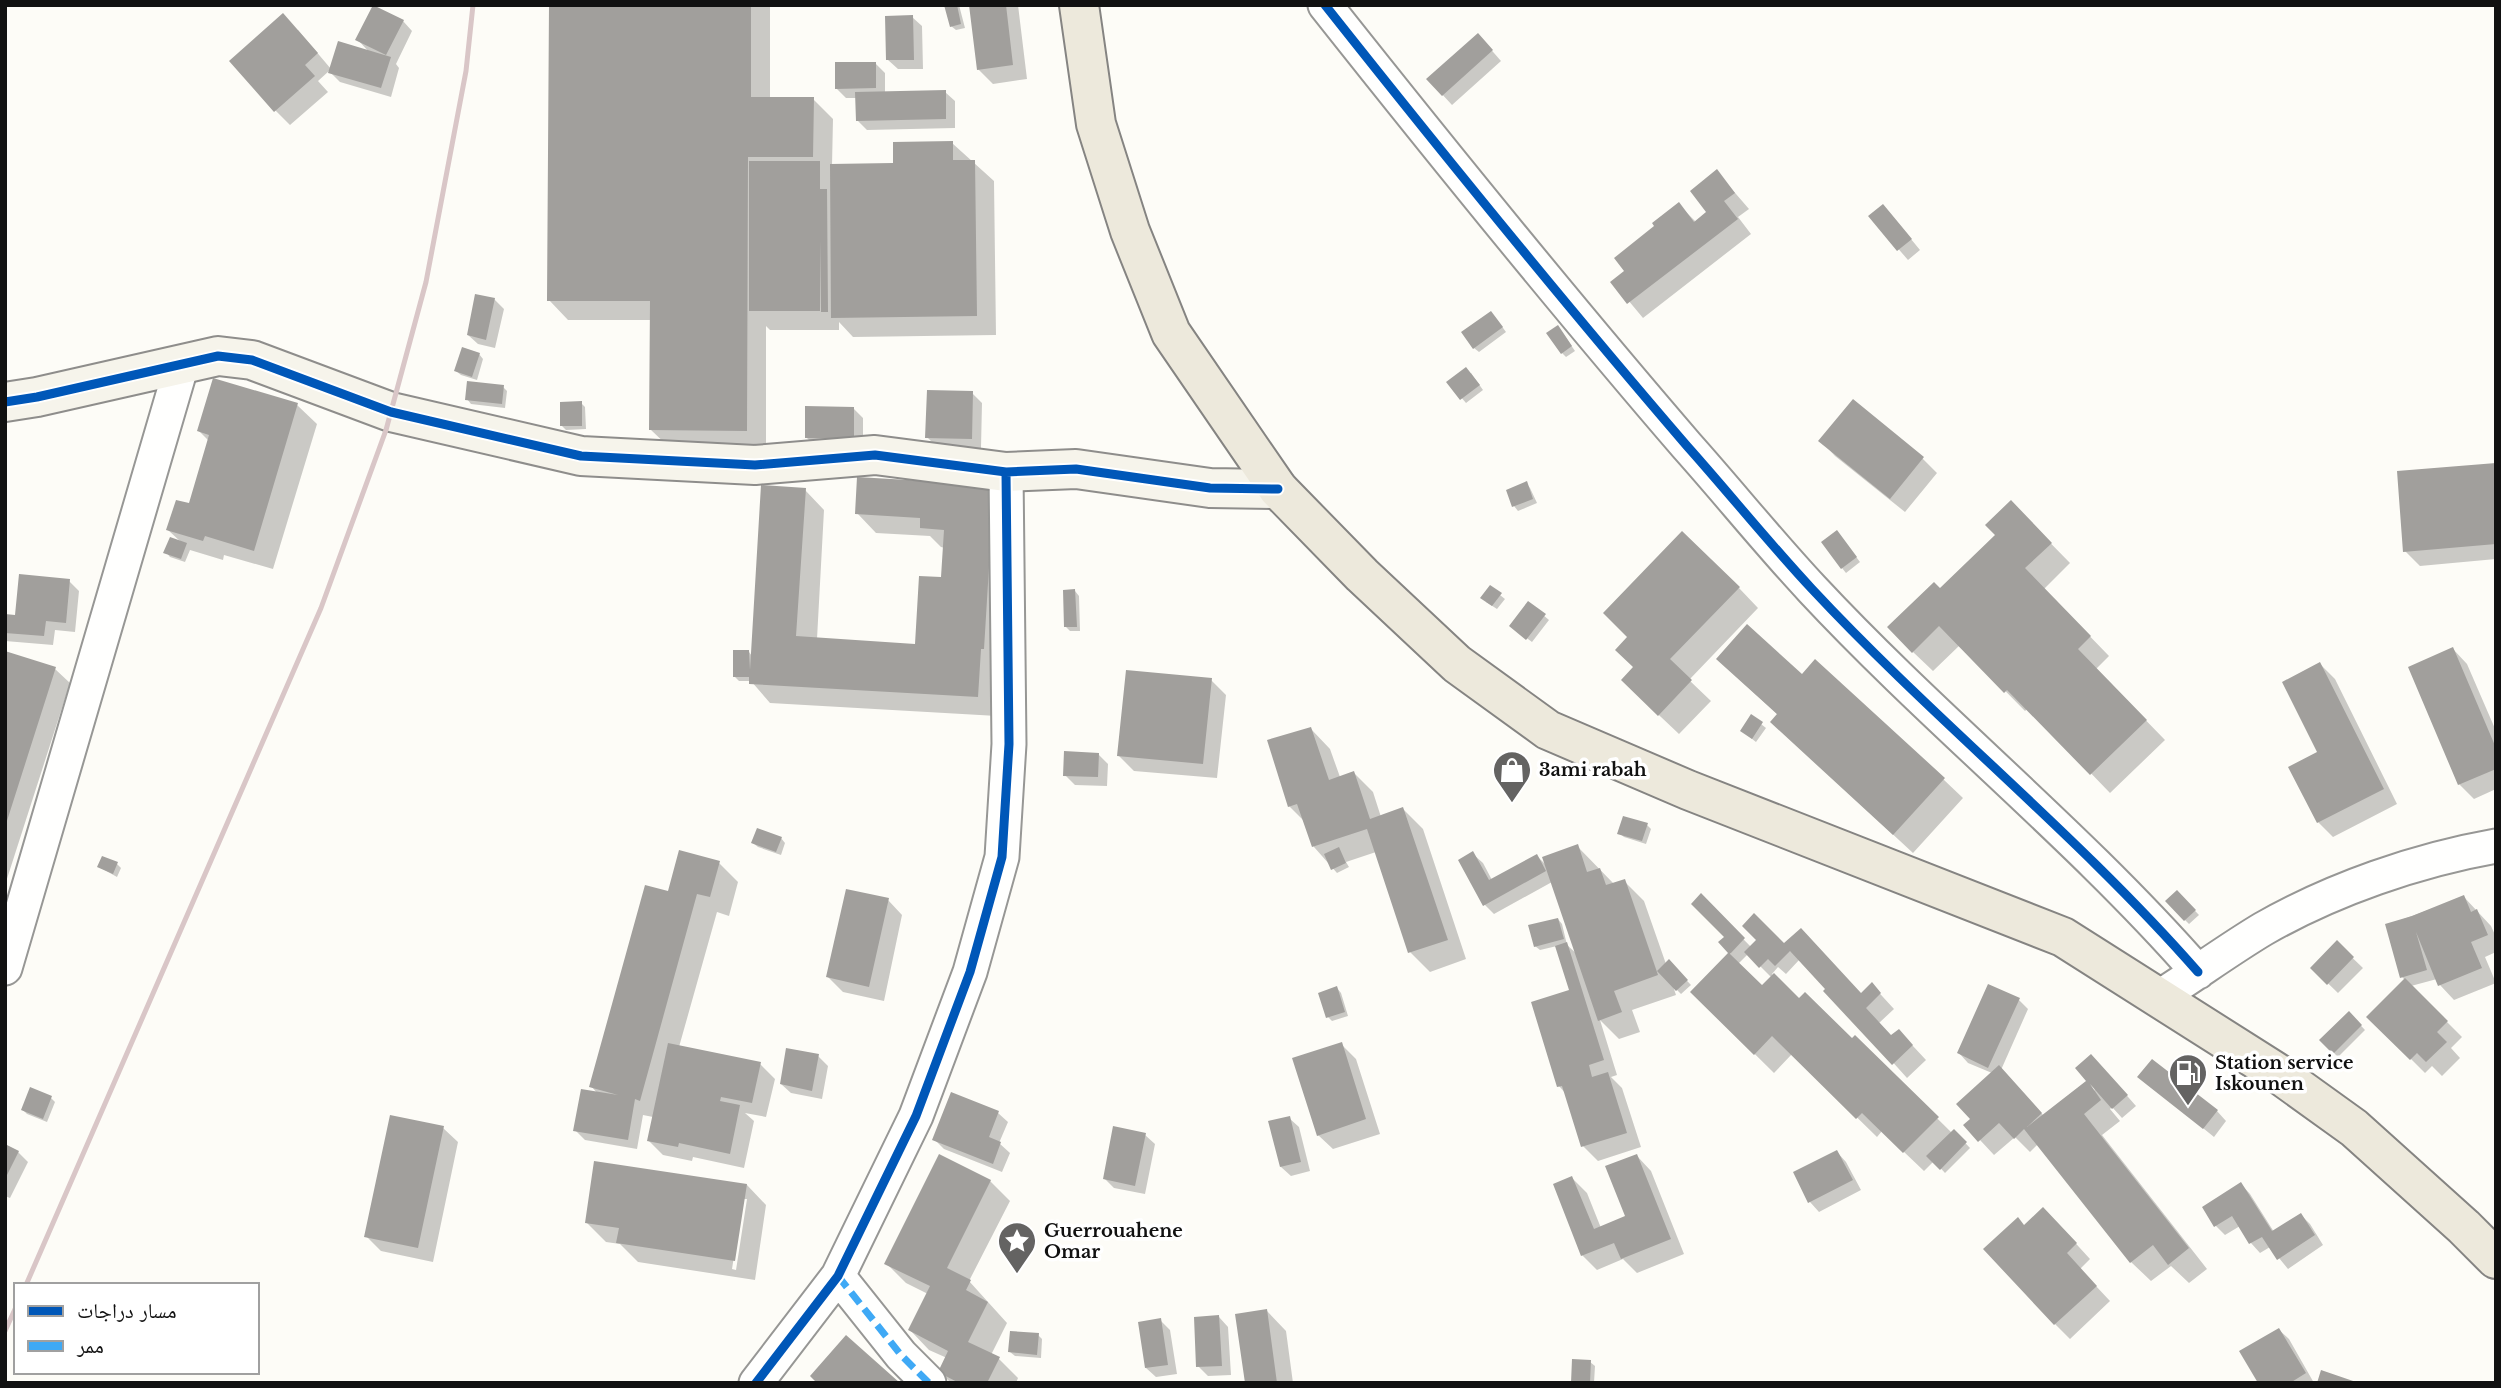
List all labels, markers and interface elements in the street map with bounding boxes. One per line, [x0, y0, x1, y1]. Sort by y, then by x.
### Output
shop icon: 3ami rabah [1491, 749, 1533, 804]
place label: 3ami rabah [1539, 759, 1647, 781]
fuel station icon: Station service Iskounen [2167, 1052, 2209, 1107]
place label: Station service Iskounen [2215, 1052, 2353, 1095]
place icon: Guerrouahene Omar [996, 1220, 1038, 1275]
place label: Guerrouahene Omar [1044, 1220, 1183, 1263]
legend [14, 1283, 259, 1374]
text: مسار دراجات [77, 1298, 177, 1324]
text: ممر [76, 1333, 104, 1359]

